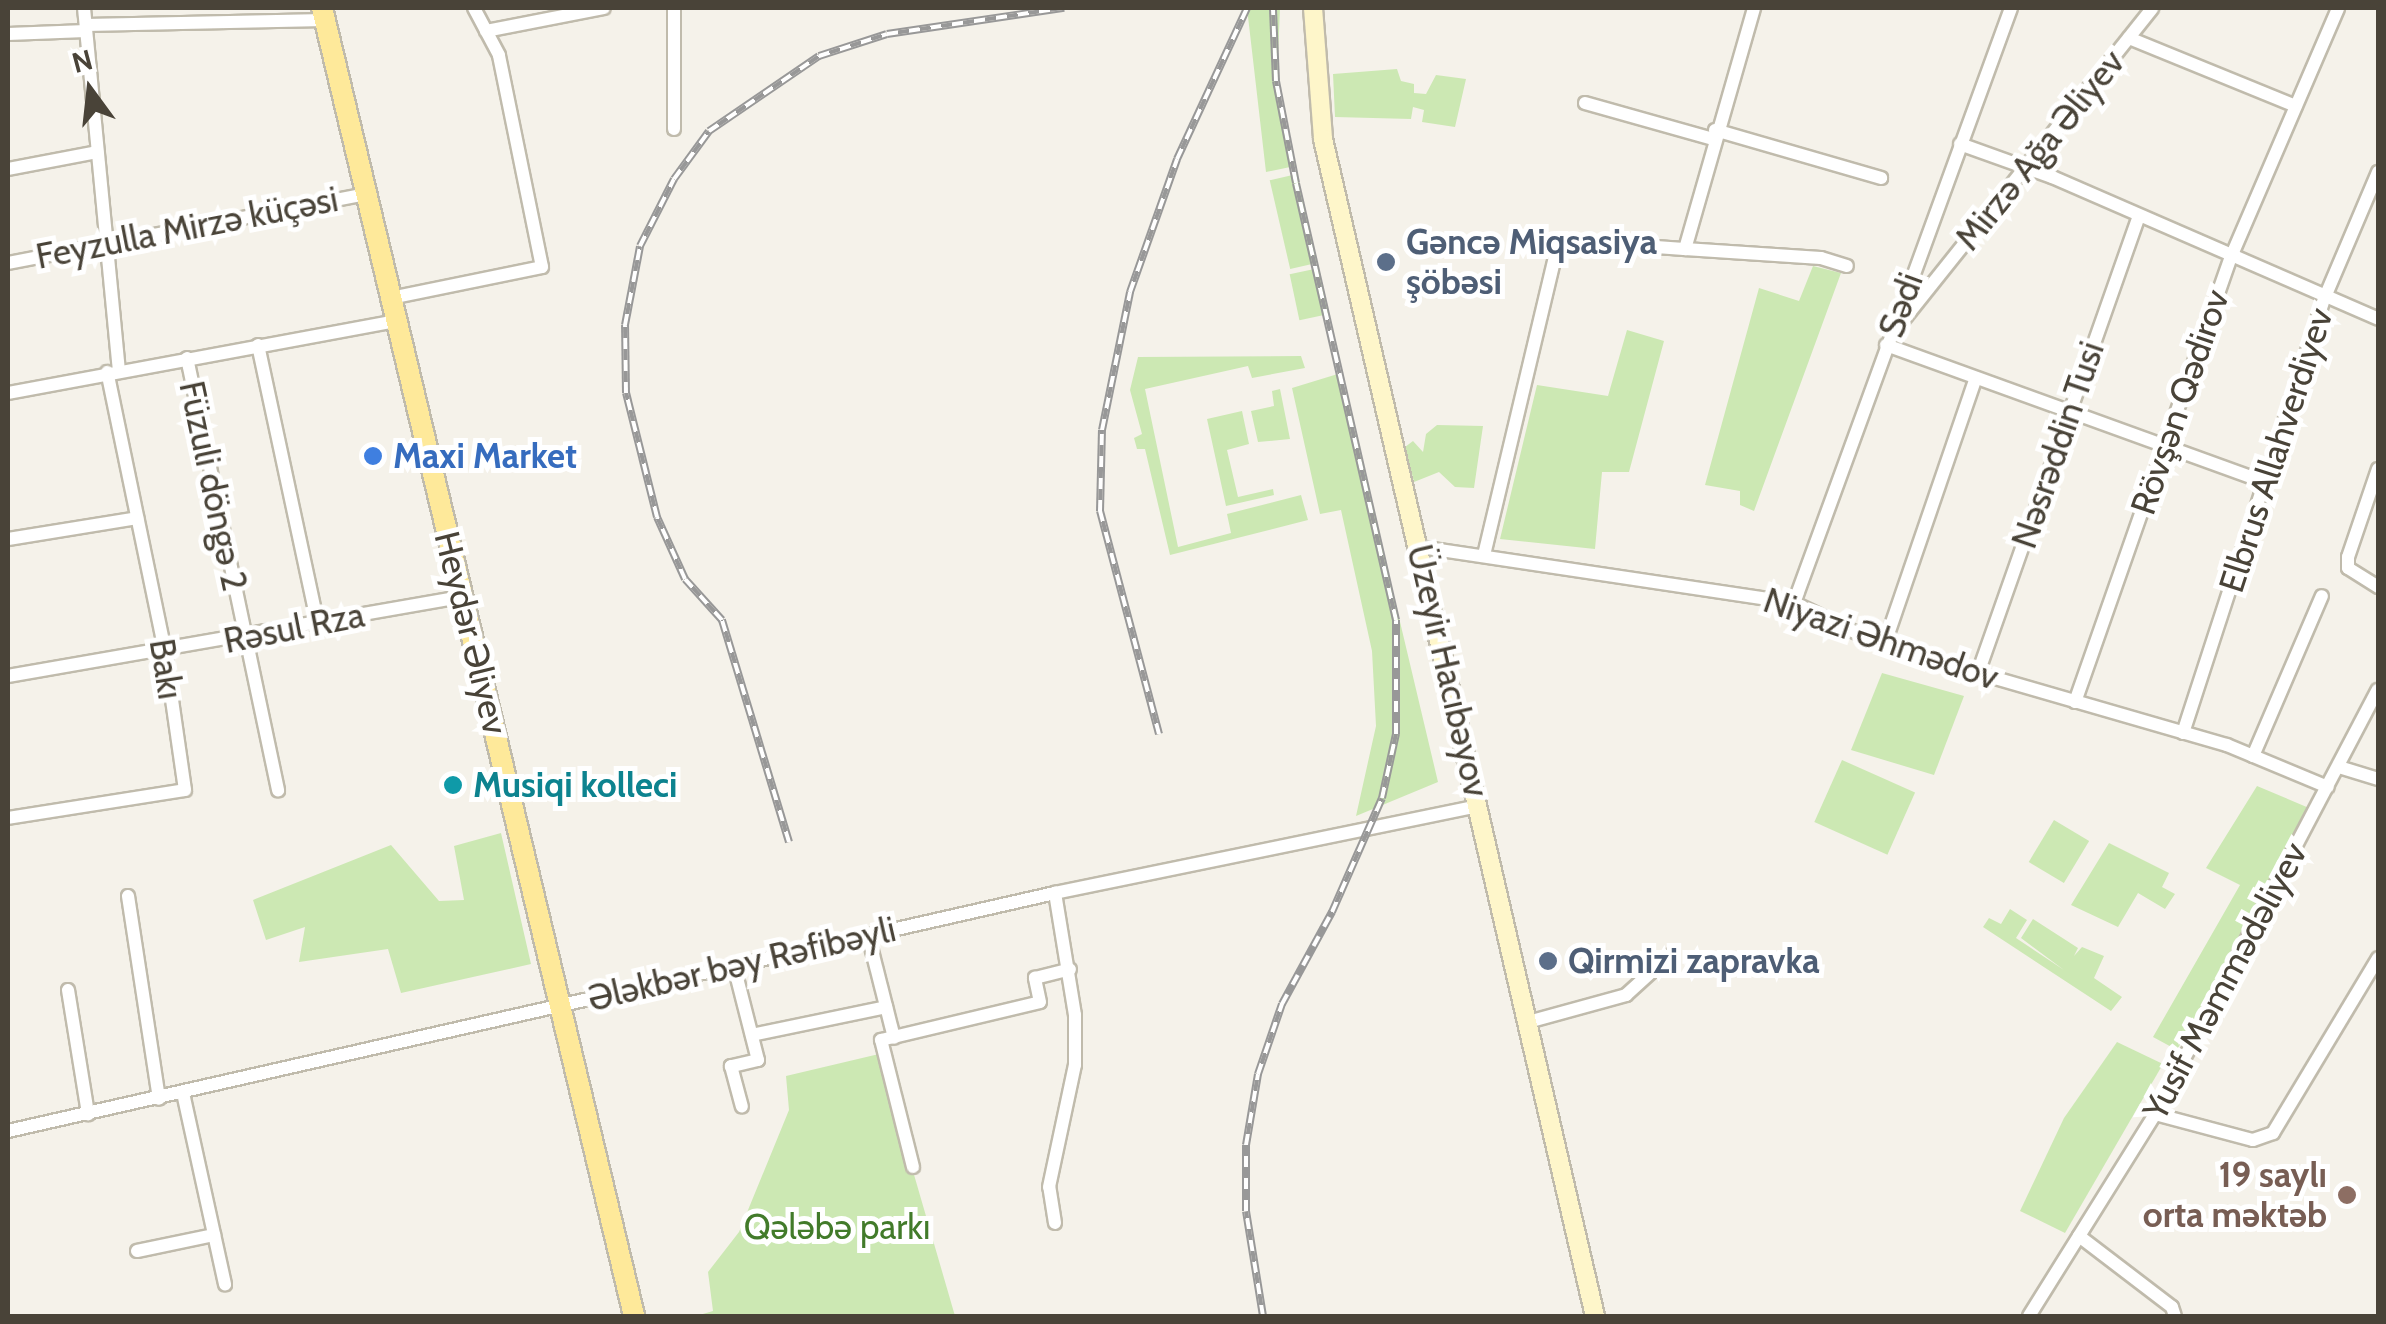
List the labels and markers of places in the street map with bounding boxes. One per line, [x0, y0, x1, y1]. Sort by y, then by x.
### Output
place label: Gəncə Miqsasiya şöbəsi [1406, 221, 1657, 303]
marker: Gəncə Miqsasiya şöbəsi [1375, 251, 1397, 273]
place label: Maxi Market [393, 435, 577, 477]
marker: Maxi Market [362, 445, 384, 467]
place label: Musiqi kolleci [473, 764, 677, 806]
marker: Musiqi kolleci [442, 774, 464, 796]
place label: Qirmizi zapravka [1568, 940, 1820, 982]
marker: Qirmizi zapravka [1537, 950, 1559, 972]
place label: 19 saylı orta məktəb [2143, 1154, 2327, 1236]
marker: 19 saylı orta məktəb [2336, 1184, 2358, 1206]

